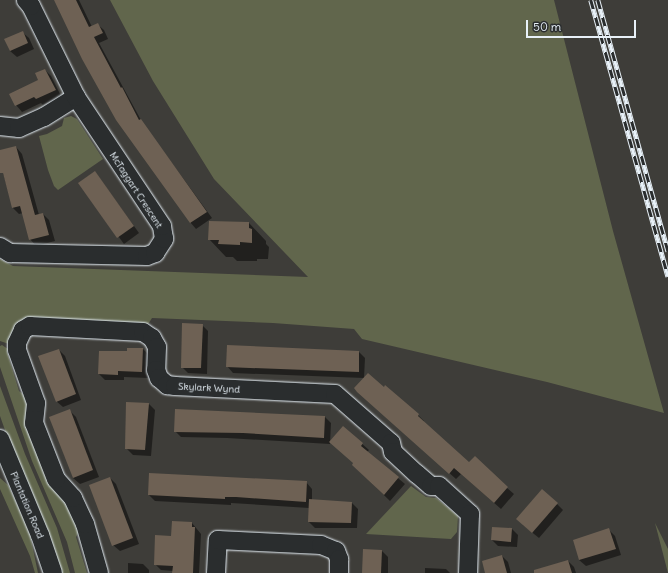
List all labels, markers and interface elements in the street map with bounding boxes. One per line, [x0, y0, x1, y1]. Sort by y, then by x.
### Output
scale bar [528, 12, 638, 38]
text: 50 m [533, 19, 561, 34]
street label: McTaggart Crescent [107, 150, 165, 230]
street label: Skylark Wynd [178, 380, 240, 396]
street label: Plantation Road [7, 470, 47, 540]

